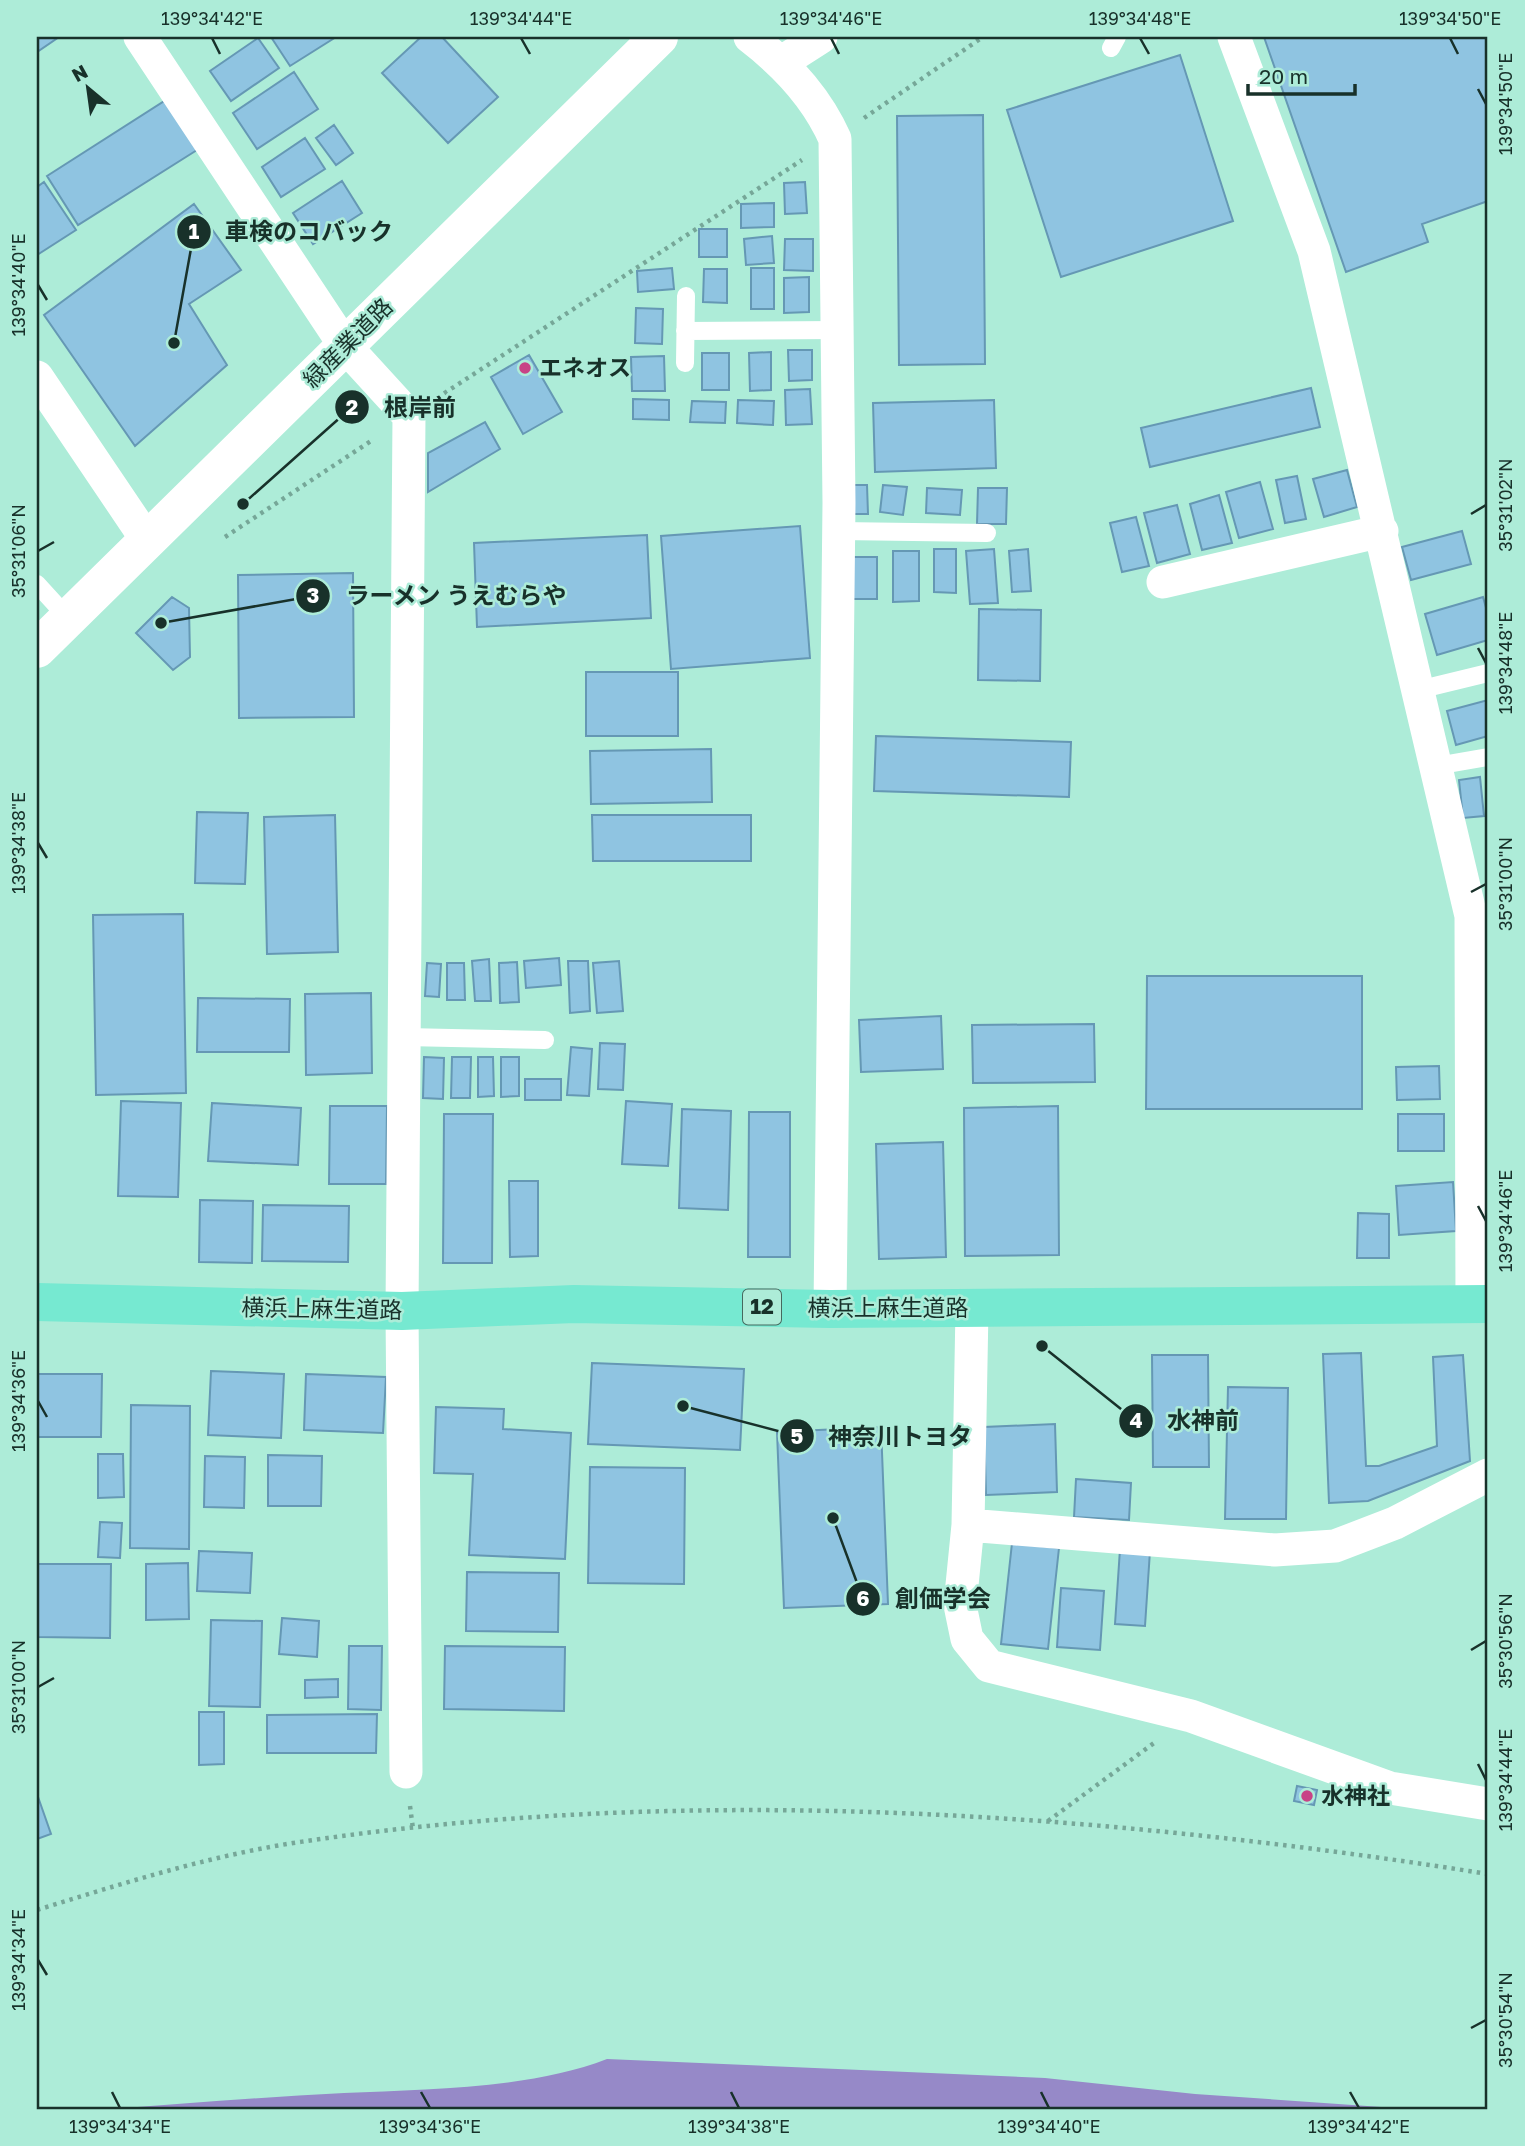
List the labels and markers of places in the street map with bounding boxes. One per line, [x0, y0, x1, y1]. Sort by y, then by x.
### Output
callout: 車検のコバック [176, 209, 407, 254]
place label: エネオス [539, 353, 631, 381]
marker: エネオス [517, 360, 533, 376]
callout: 根岸前 [335, 385, 470, 430]
callout: ラーメン うえむらや [296, 573, 581, 618]
callout: 水神前 [1118, 1398, 1253, 1443]
callout: 神奈川トヨタ [779, 1414, 986, 1459]
callout: 創価学会 [846, 1577, 1005, 1622]
place label: 水神社 [1321, 1781, 1390, 1809]
marker: 水神社 [1299, 1788, 1315, 1804]

